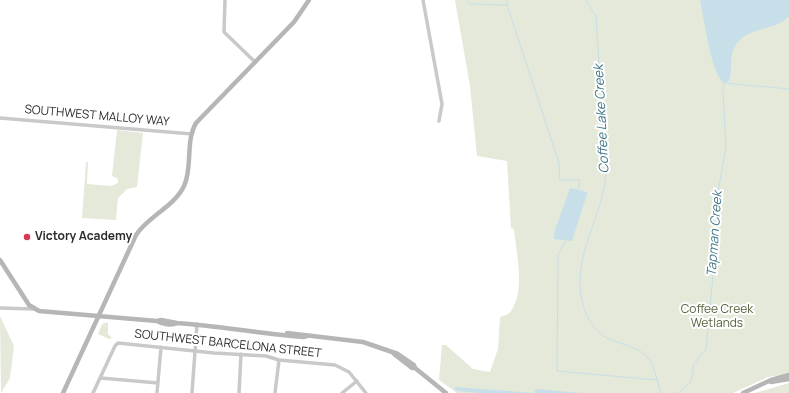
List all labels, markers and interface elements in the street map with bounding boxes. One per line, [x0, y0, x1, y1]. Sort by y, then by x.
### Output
water label: Coffee Lake Creek [591, 64, 613, 174]
street label: SOUTHWEST MALLOY WAY [24, 102, 170, 130]
water label: Tapman Creek [704, 191, 726, 277]
place label: Victory Academy [35, 230, 132, 244]
marker: Victory Academy [22, 232, 32, 242]
park label: Coffee Creek Wetlands [681, 303, 753, 331]
street label: SOUTHWEST BARCELONA STREET [134, 327, 322, 361]

